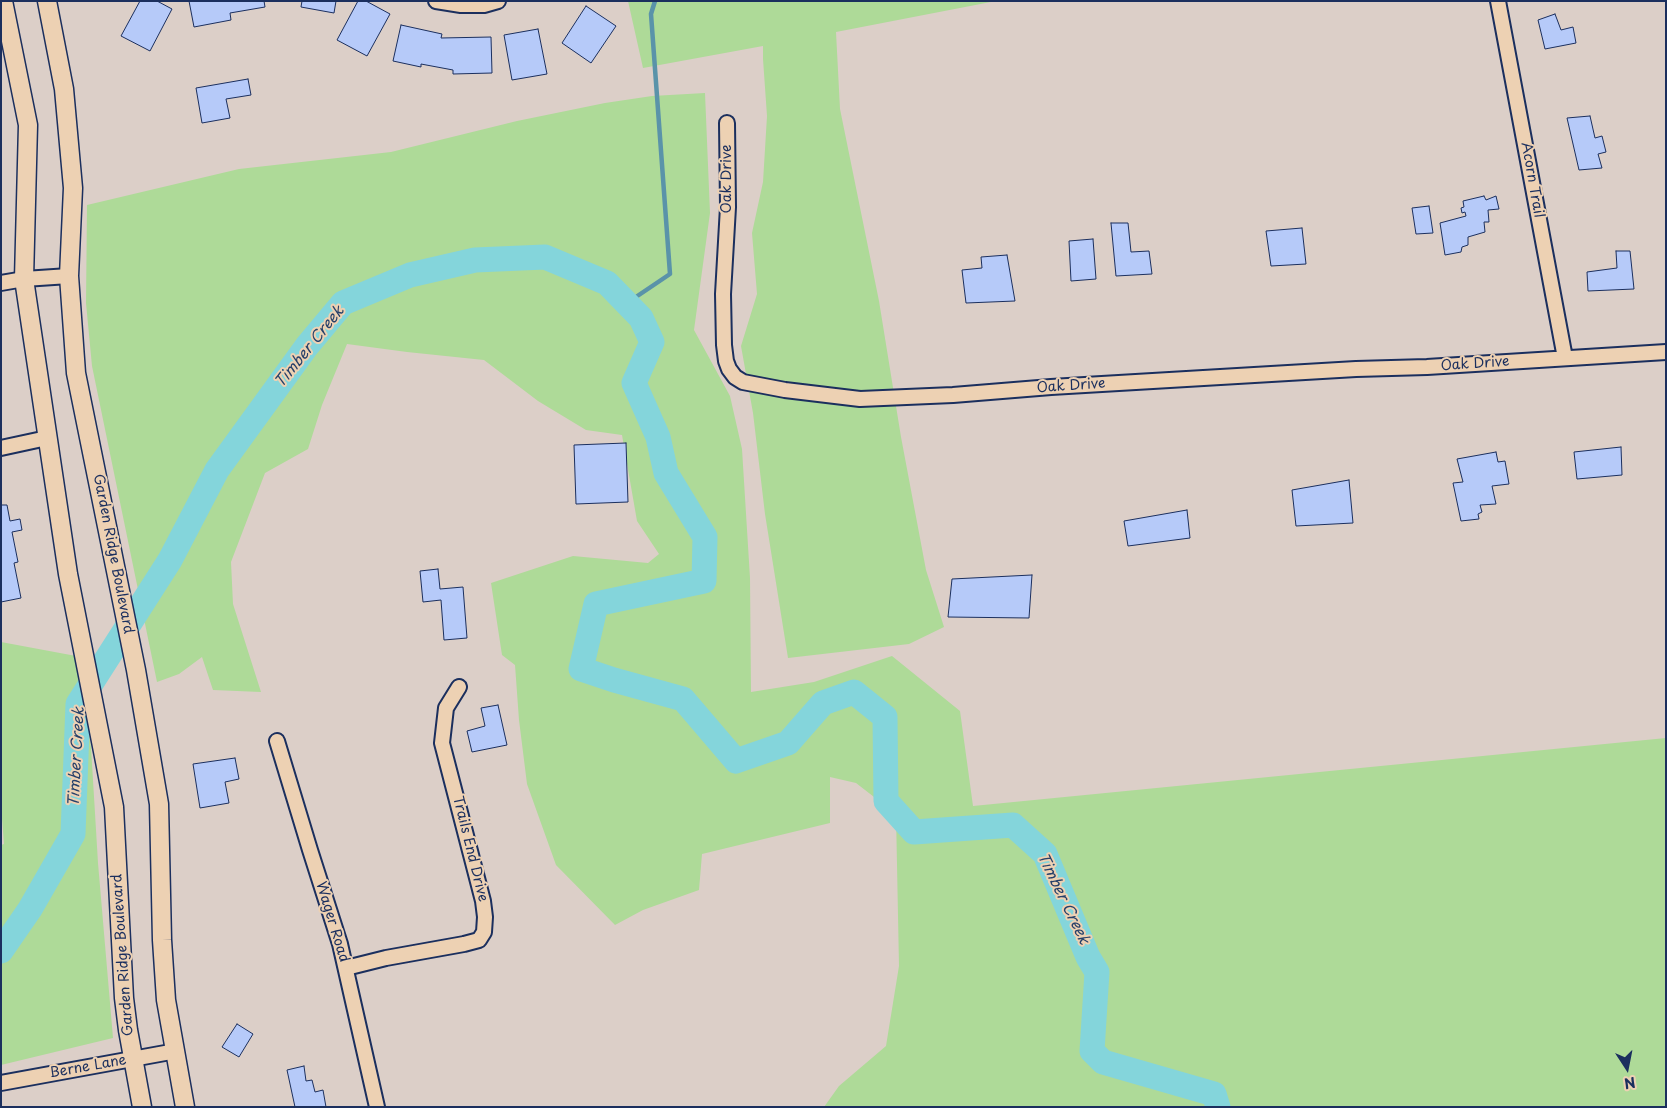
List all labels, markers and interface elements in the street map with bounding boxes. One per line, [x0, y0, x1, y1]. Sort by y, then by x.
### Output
street label: Acorn Trail [1517, 141, 1547, 219]
street label: Oak Drive [719, 145, 735, 213]
water label: Timber Creek [272, 303, 348, 391]
street label: Oak Drive [1440, 353, 1510, 375]
street label: Oak Drive [1036, 375, 1106, 397]
street label: Garden Ridge Boulevard [89, 473, 137, 635]
water label: Timber Creek [65, 707, 89, 807]
street label: Trails End Drive [449, 794, 491, 904]
water label: Timber Creek [1033, 850, 1093, 948]
street label: Garden Ridge Boulevard [109, 873, 137, 1037]
street label: Wager Road [312, 880, 352, 964]
north arrow [1602, 1043, 1652, 1093]
street label: Berne Lane [48, 1052, 128, 1082]
text: N [1623, 1072, 1637, 1095]

